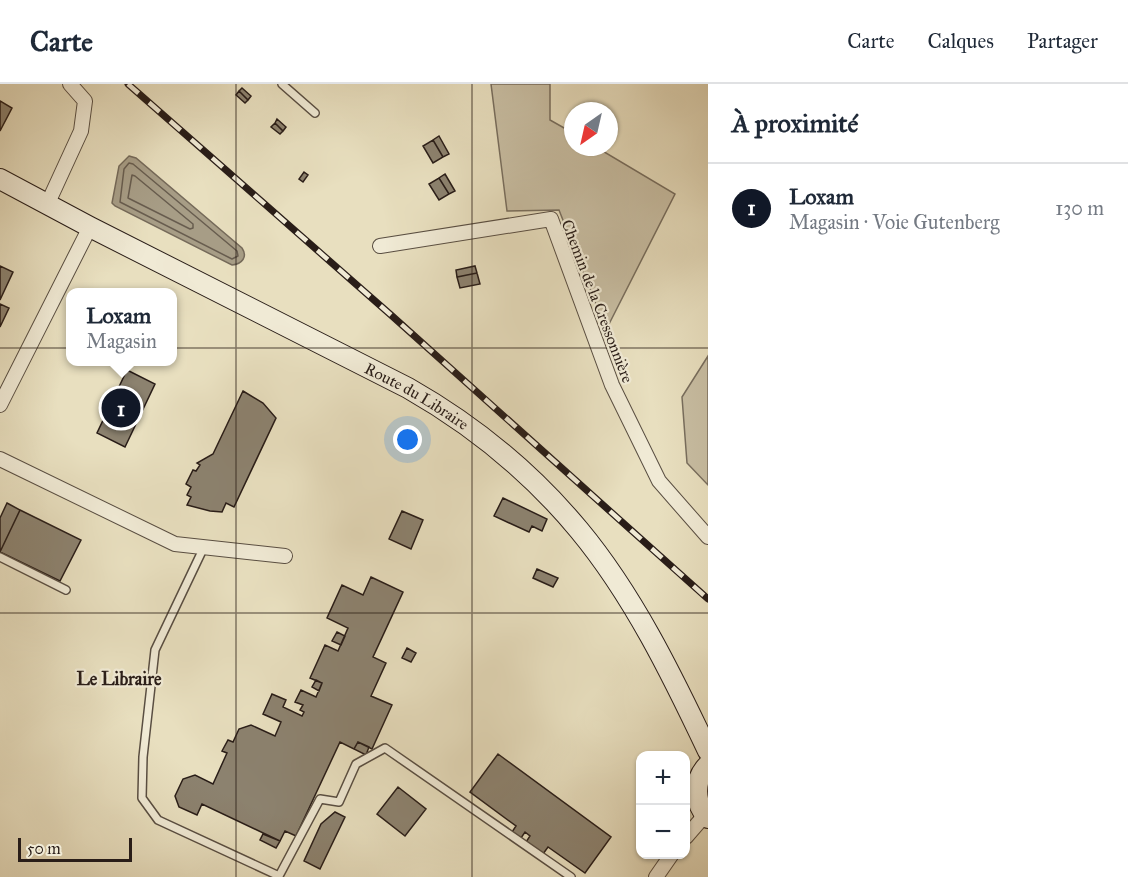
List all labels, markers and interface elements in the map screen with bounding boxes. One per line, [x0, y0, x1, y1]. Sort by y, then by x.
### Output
text: Carte [30, 24, 93, 59]
text: Carte [847, 28, 894, 54]
text: Calques [927, 28, 994, 54]
text: Partager [1027, 28, 1098, 54]
north arrow [564, 102, 618, 156]
text: À proximité [732, 107, 858, 139]
text: Loxam [789, 183, 854, 210]
text: 1 [748, 196, 755, 220]
text: 130 m [1055, 196, 1104, 220]
text: Magasin · Voie Gutenberg [789, 210, 1000, 234]
street label: Chemin de la Cressonnière [558, 217, 638, 386]
popup [66, 288, 177, 366]
text: Loxam [86, 302, 151, 329]
text: Magasin [86, 329, 157, 353]
street label: Route du Libraire [361, 359, 473, 434]
pin: 1 [102, 386, 140, 430]
your location [393, 425, 422, 454]
district label: Le Libraire [77, 668, 162, 690]
map controls [636, 751, 690, 859]
button: + [636, 751, 690, 805]
button: − [636, 805, 690, 859]
scale bar [18, 835, 132, 862]
text: 50 m [27, 839, 61, 858]

